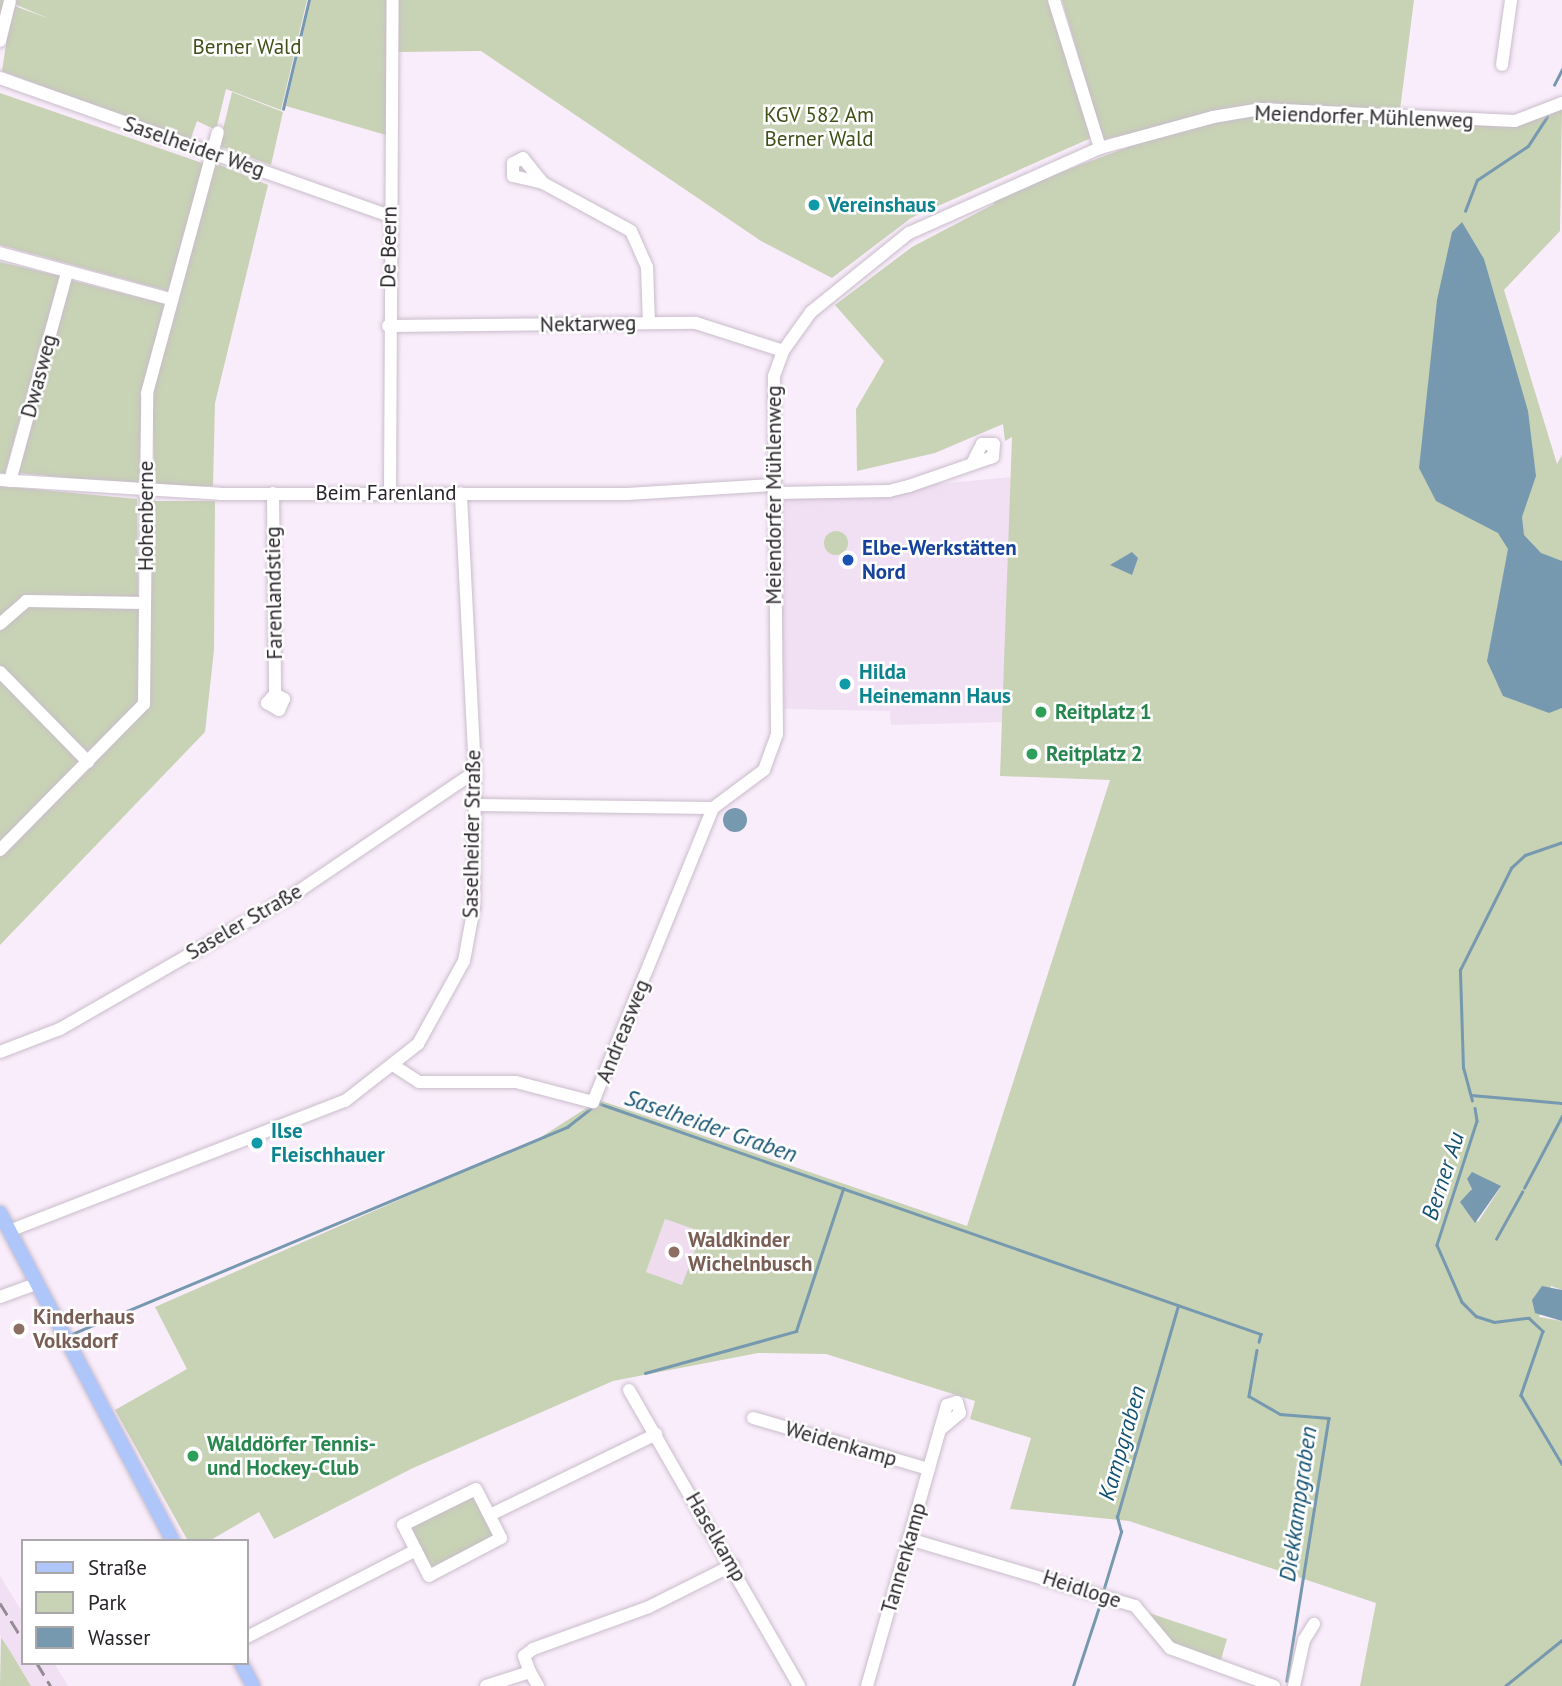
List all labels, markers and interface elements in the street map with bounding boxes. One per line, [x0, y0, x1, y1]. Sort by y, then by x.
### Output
park label: Berner Wald [192, 34, 302, 60]
street label: Meiendorfer Mühlenweg [1254, 101, 1474, 133]
park label: KGV 582 Am Berner Wald [763, 102, 875, 152]
street label: Saselheider Weg [120, 111, 268, 183]
place label: Vereinshaus [828, 192, 936, 218]
marker: Vereinshaus [806, 197, 822, 213]
street label: De Beern [376, 206, 402, 288]
street label: Nektarweg [540, 311, 636, 337]
street label: Dwasweg [16, 332, 62, 420]
street label: Meiendorfer Mühlenweg [761, 385, 787, 605]
street label: Hohenberne [133, 461, 159, 571]
street label: Beim Farenland [315, 480, 457, 506]
street label: Farenlandstieg [260, 526, 288, 660]
place label: Elbe-Werkstätten Nord [862, 535, 1017, 585]
marker: Elbe-Werkstätten Nord [840, 552, 856, 568]
place label: Hilda Heinemann Haus [859, 659, 1011, 709]
marker: Hilda Heinemann Haus [837, 676, 853, 692]
place label: Reitplatz 1 [1055, 699, 1152, 725]
marker: Reitplatz 1 [1033, 704, 1049, 720]
place label: Reitplatz 2 [1046, 741, 1143, 767]
marker: Reitplatz 2 [1024, 746, 1040, 762]
street label: Saselheider Straße [458, 749, 486, 919]
street label: Saseler Straße [182, 879, 306, 965]
street label: Andreasweg [591, 976, 655, 1086]
water label: Saselheider Graben [621, 1084, 801, 1168]
place label: Ilse Fleischhauer [271, 1118, 385, 1168]
water label: Berner Au [1416, 1128, 1470, 1224]
marker: Ilse Fleischhauer [249, 1135, 265, 1151]
place label: Waldkinder Wichelnbusch [688, 1227, 813, 1277]
marker: Waldkinder Wichelnbusch [666, 1244, 682, 1260]
place label: Kinderhaus Volksdorf [33, 1304, 134, 1354]
marker: Kinderhaus Volksdorf [11, 1321, 27, 1337]
water label: Kampgraben [1092, 1382, 1152, 1504]
street label: Weidenkamp [782, 1416, 900, 1472]
water label: Diekkampgraben [1273, 1425, 1323, 1583]
place label: Walddörfer Tennis- und Hockey-Club [207, 1431, 377, 1481]
marker: Walddörfer Tennis- und Hockey-Club [185, 1448, 201, 1464]
street label: Haselkamp [680, 1488, 752, 1586]
street label: Tannenkamp [876, 1500, 932, 1616]
legend [21, 1539, 248, 1665]
text: Straße [88, 1554, 147, 1581]
street label: Heidloge [1040, 1564, 1124, 1614]
text: Park [88, 1589, 127, 1616]
text: Wasser [88, 1624, 150, 1651]

